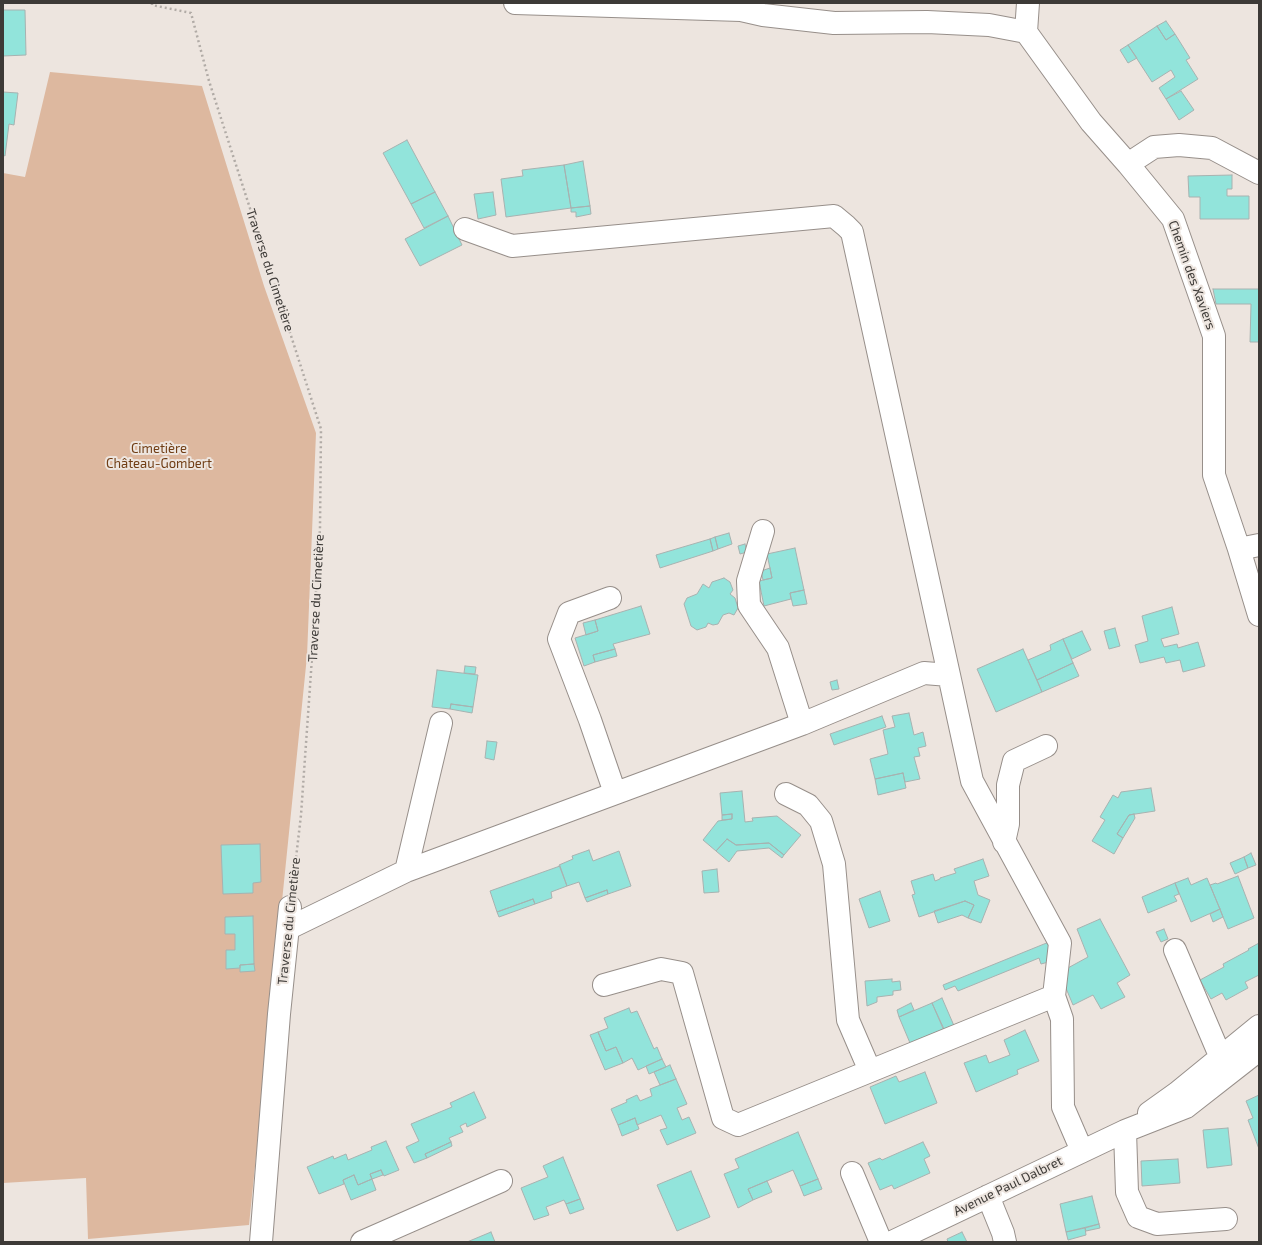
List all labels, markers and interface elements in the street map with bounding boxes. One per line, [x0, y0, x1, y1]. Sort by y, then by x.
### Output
street label: Traverse du Cimetière [243, 207, 297, 333]
street label: Chemin des Xaviers [1165, 218, 1219, 332]
park label: Cimetière Château-Gombert [106, 441, 212, 472]
street label: Traverse du Cimetière [305, 534, 327, 662]
street label: Traverse du Cimetière [275, 856, 303, 986]
street label: Avenue Paul Dalbret [951, 1153, 1065, 1219]

